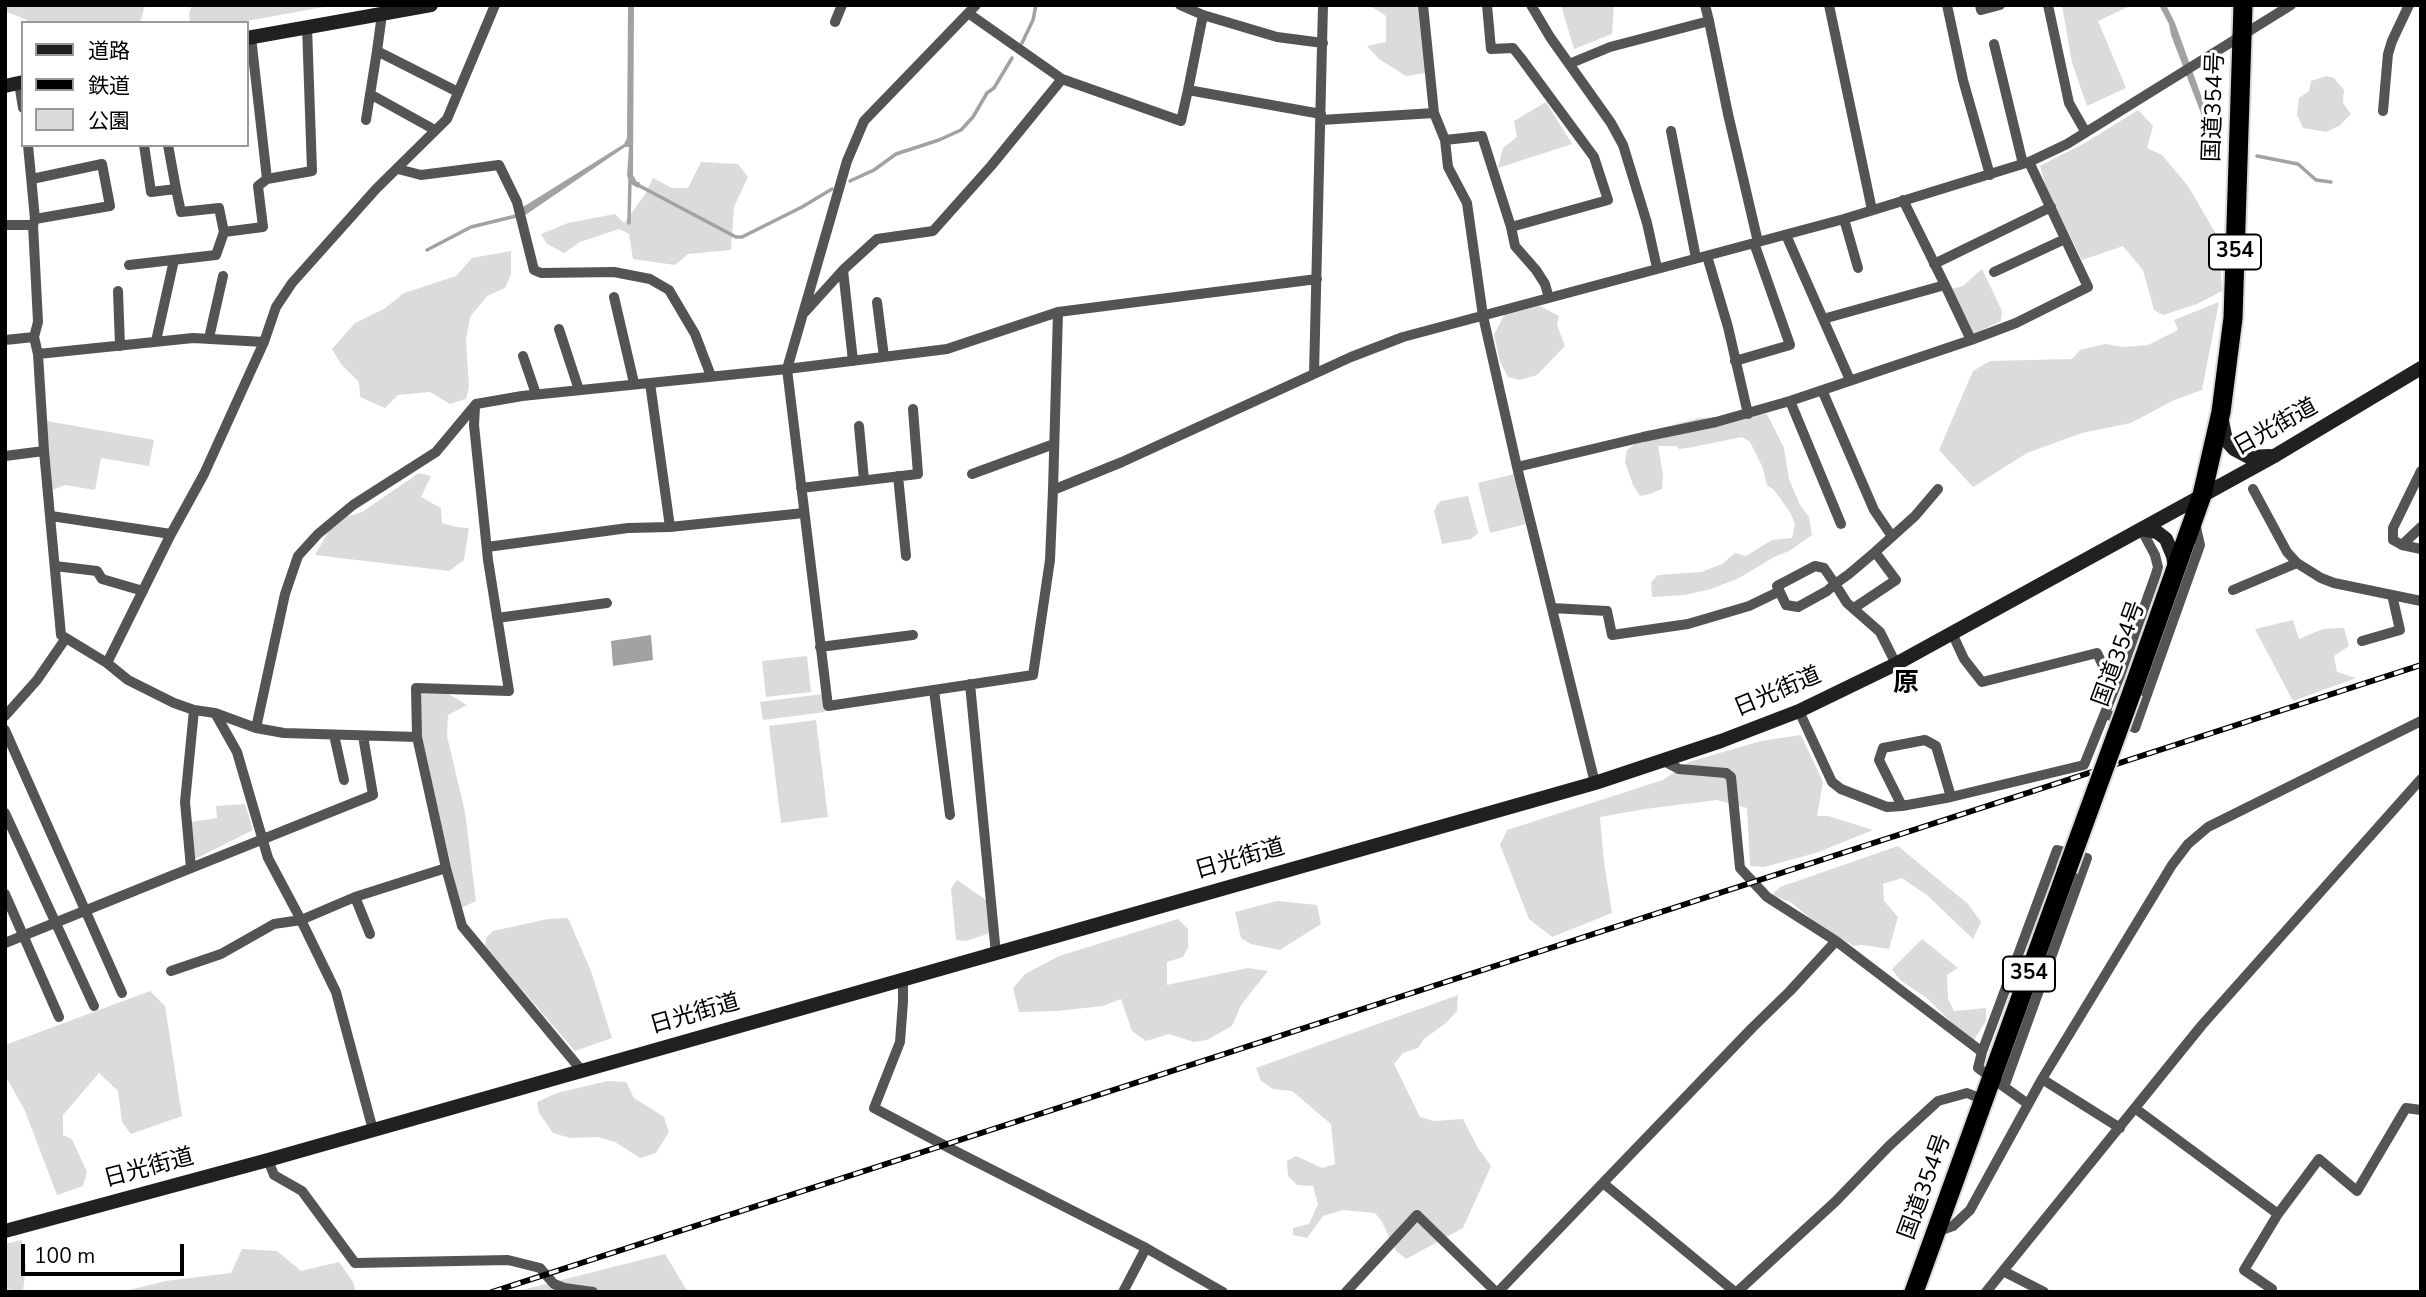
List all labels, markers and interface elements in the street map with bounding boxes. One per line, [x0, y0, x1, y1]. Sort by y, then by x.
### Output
legend [21, 21, 248, 147]
text: 道路 [88, 37, 130, 65]
street label: 国道354号 [2199, 51, 2231, 163]
text: 鉄道 [88, 72, 130, 100]
text: 公園 [88, 107, 130, 135]
road number: 354 [2209, 234, 2261, 270]
street label: 日光街道 [2229, 394, 2323, 462]
street label: 国道354号 [2088, 597, 2152, 711]
street label: 日光街道 [1730, 662, 1826, 724]
district label: 原 [1893, 669, 1919, 701]
street label: 日光街道 [1192, 834, 1288, 886]
road number: 354 [2003, 956, 2055, 992]
street label: 日光街道 [647, 989, 743, 1041]
street label: 国道354号 [1894, 1130, 1958, 1244]
street label: 日光街道 [101, 1144, 197, 1194]
scale bar [24, 1230, 187, 1274]
text: 100 m [34, 1242, 95, 1270]

